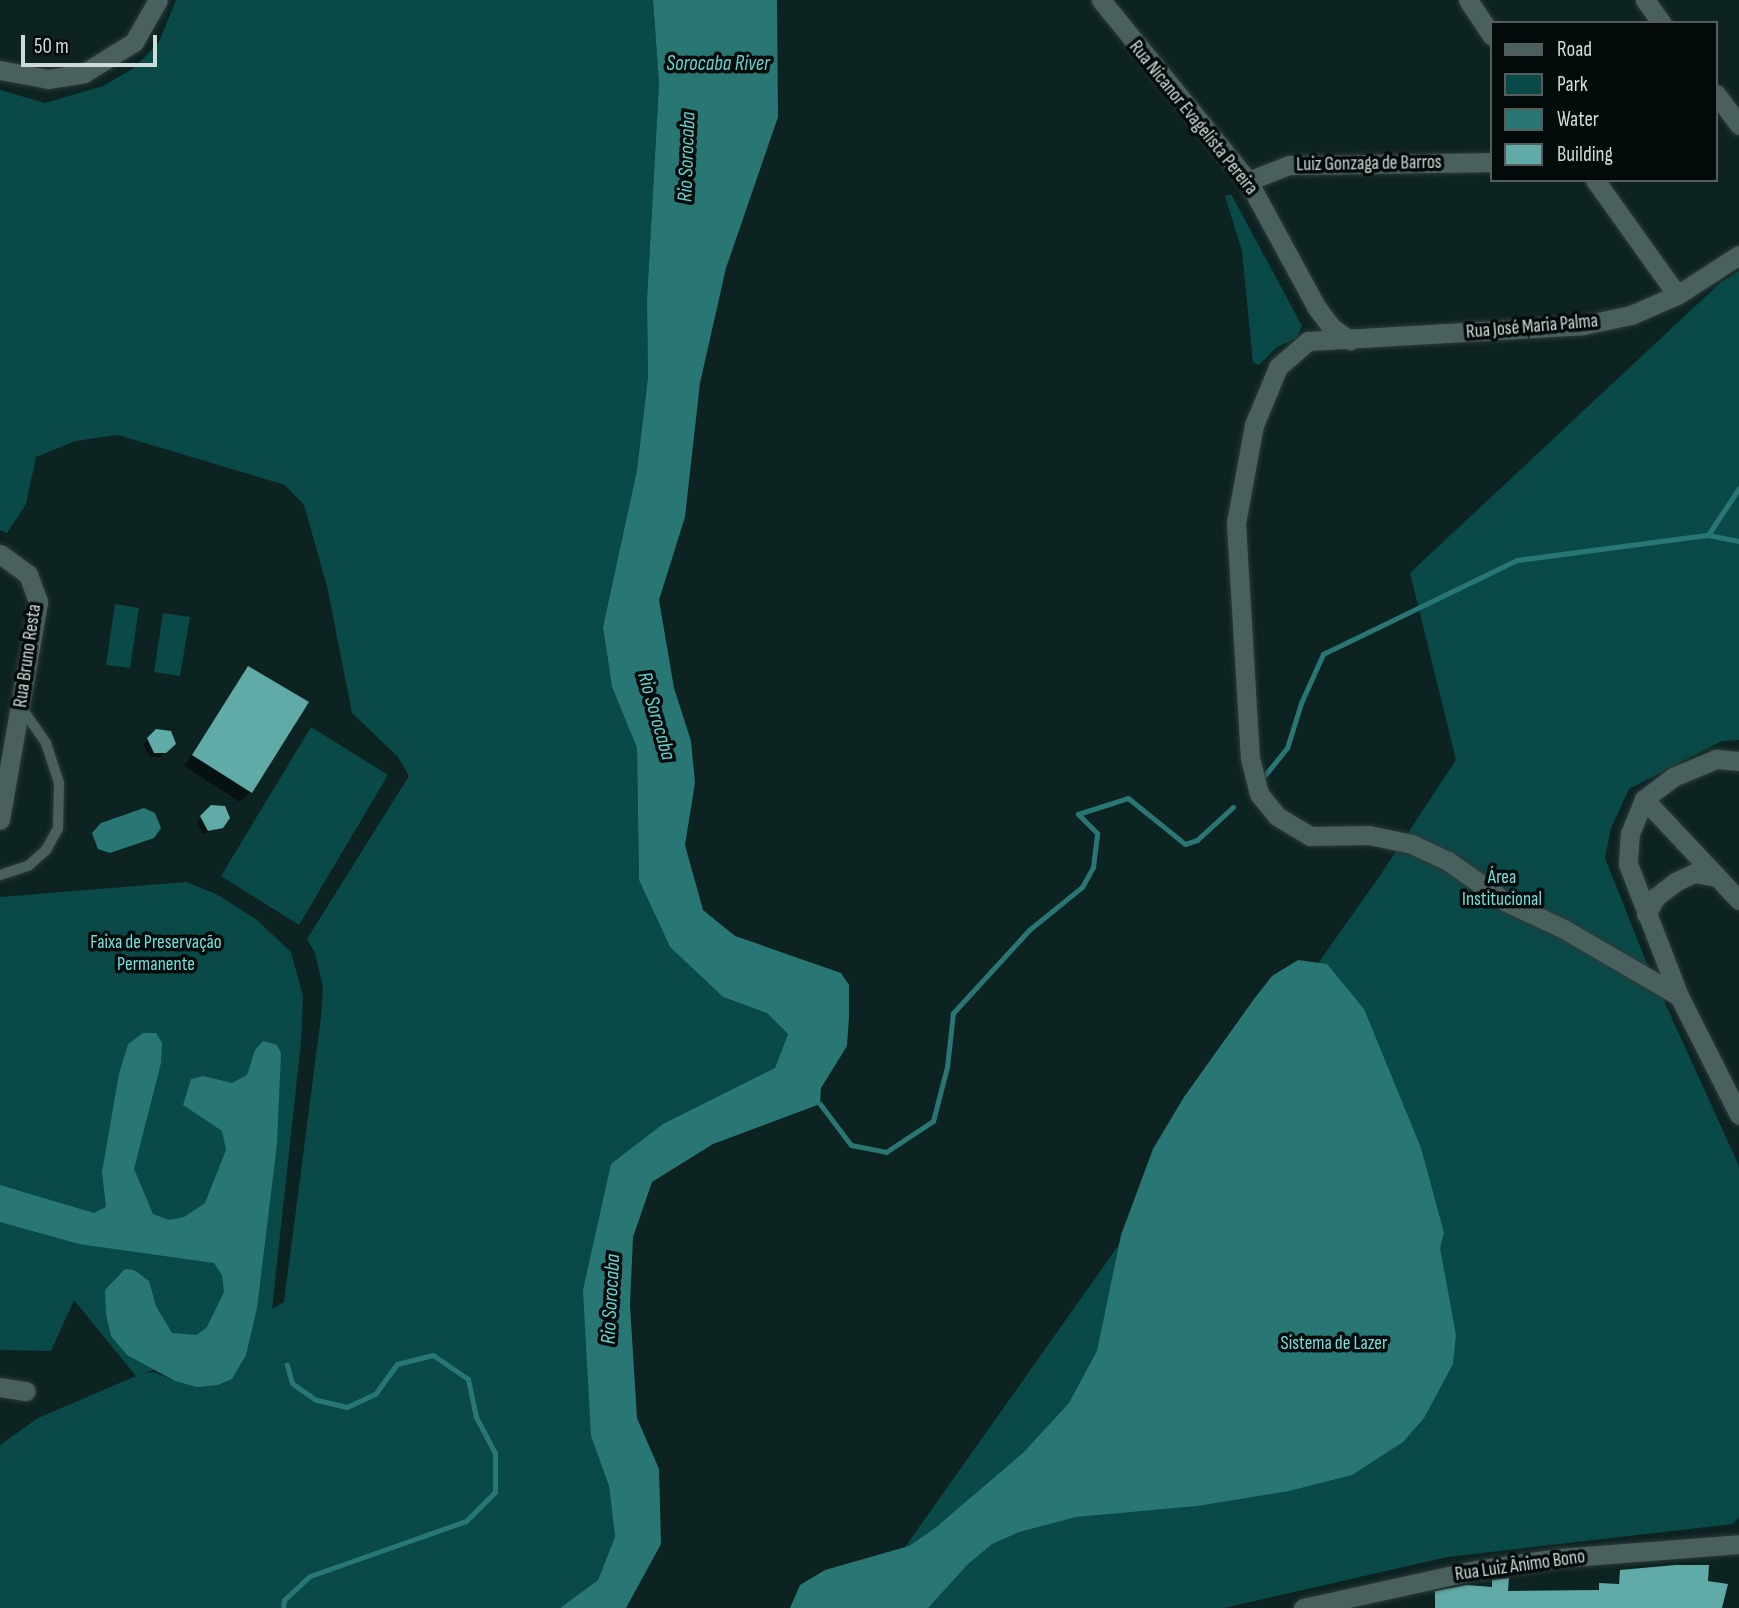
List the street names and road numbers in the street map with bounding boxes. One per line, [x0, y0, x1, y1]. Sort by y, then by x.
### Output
street label: Rua Nicanor Evagelista Pereira [1124, 36, 1262, 200]
street label: Luiz Gonzaga de Barros [1296, 151, 1442, 177]
street label: Rua José Maria Palma [1465, 310, 1599, 344]
street label: Rua Bruno Resta [9, 603, 47, 709]
street label: Rua Luiz Ânimo Bono [1454, 1546, 1586, 1586]

